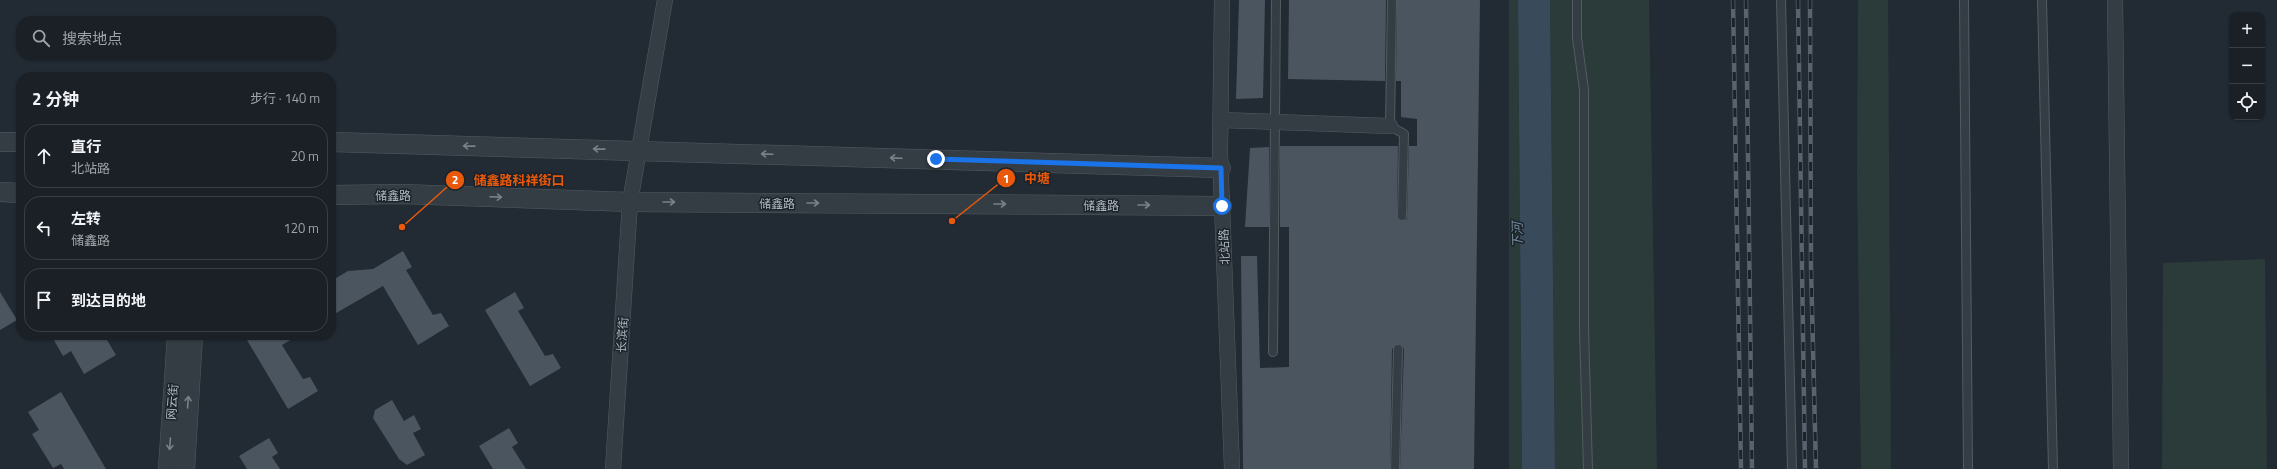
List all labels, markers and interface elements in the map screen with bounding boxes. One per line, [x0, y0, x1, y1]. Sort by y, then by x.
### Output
map controls [2229, 12, 2265, 120]
button: + [2229, 12, 2265, 48]
search box [16, 16, 336, 60]
icon: search [30, 27, 52, 49]
text: 搜索地点 [62, 27, 122, 50]
button: − [2229, 48, 2265, 84]
button: locate [2229, 84, 2265, 120]
text: 2 分钟 [32, 86, 79, 112]
text: 步行 · 140 m [250, 88, 320, 108]
text: 直行 [71, 135, 101, 158]
one-way arrow [463, 142, 476, 150]
icon: ahead [33, 145, 55, 167]
one-way arrow [593, 145, 606, 153]
text: 20 m [291, 146, 319, 166]
one-way arrow [761, 150, 774, 158]
route end [927, 150, 945, 168]
one-way arrow [890, 154, 903, 162]
text: 北站路 [71, 158, 110, 178]
callout: 中塘 [996, 166, 1058, 191]
callout: 储鑫路科祥街口 [445, 168, 572, 193]
text: 中塘 [1024, 168, 1050, 188]
text: 1 [1003, 169, 1009, 188]
text: 2 [452, 170, 458, 189]
text: 储鑫路科祥街口 [473, 170, 565, 190]
street label: 储鑫路 [375, 186, 411, 205]
one-way arrow [489, 193, 502, 201]
street label: 储鑫路 [759, 194, 795, 213]
street label: 储鑫路 [1083, 196, 1119, 215]
route start [1213, 197, 1231, 215]
one-way arrow [662, 198, 675, 206]
one-way arrow [806, 199, 819, 207]
one-way arrow [993, 200, 1006, 208]
one-way arrow [1137, 201, 1150, 209]
text: 左转 [71, 207, 101, 230]
icon: left [33, 217, 55, 239]
text: 120 m [283, 218, 319, 238]
water label: 下河 [1507, 219, 1527, 248]
street label: 北站路 [1214, 229, 1234, 265]
text: 储鑫路 [71, 230, 110, 250]
icon: arrive [33, 289, 55, 311]
text: 到达目的地 [71, 289, 146, 312]
street label: 长滨街 [611, 316, 633, 354]
street label: 网云街 [161, 383, 183, 421]
one-way arrow [185, 396, 192, 409]
one-way arrow [166, 437, 173, 450]

